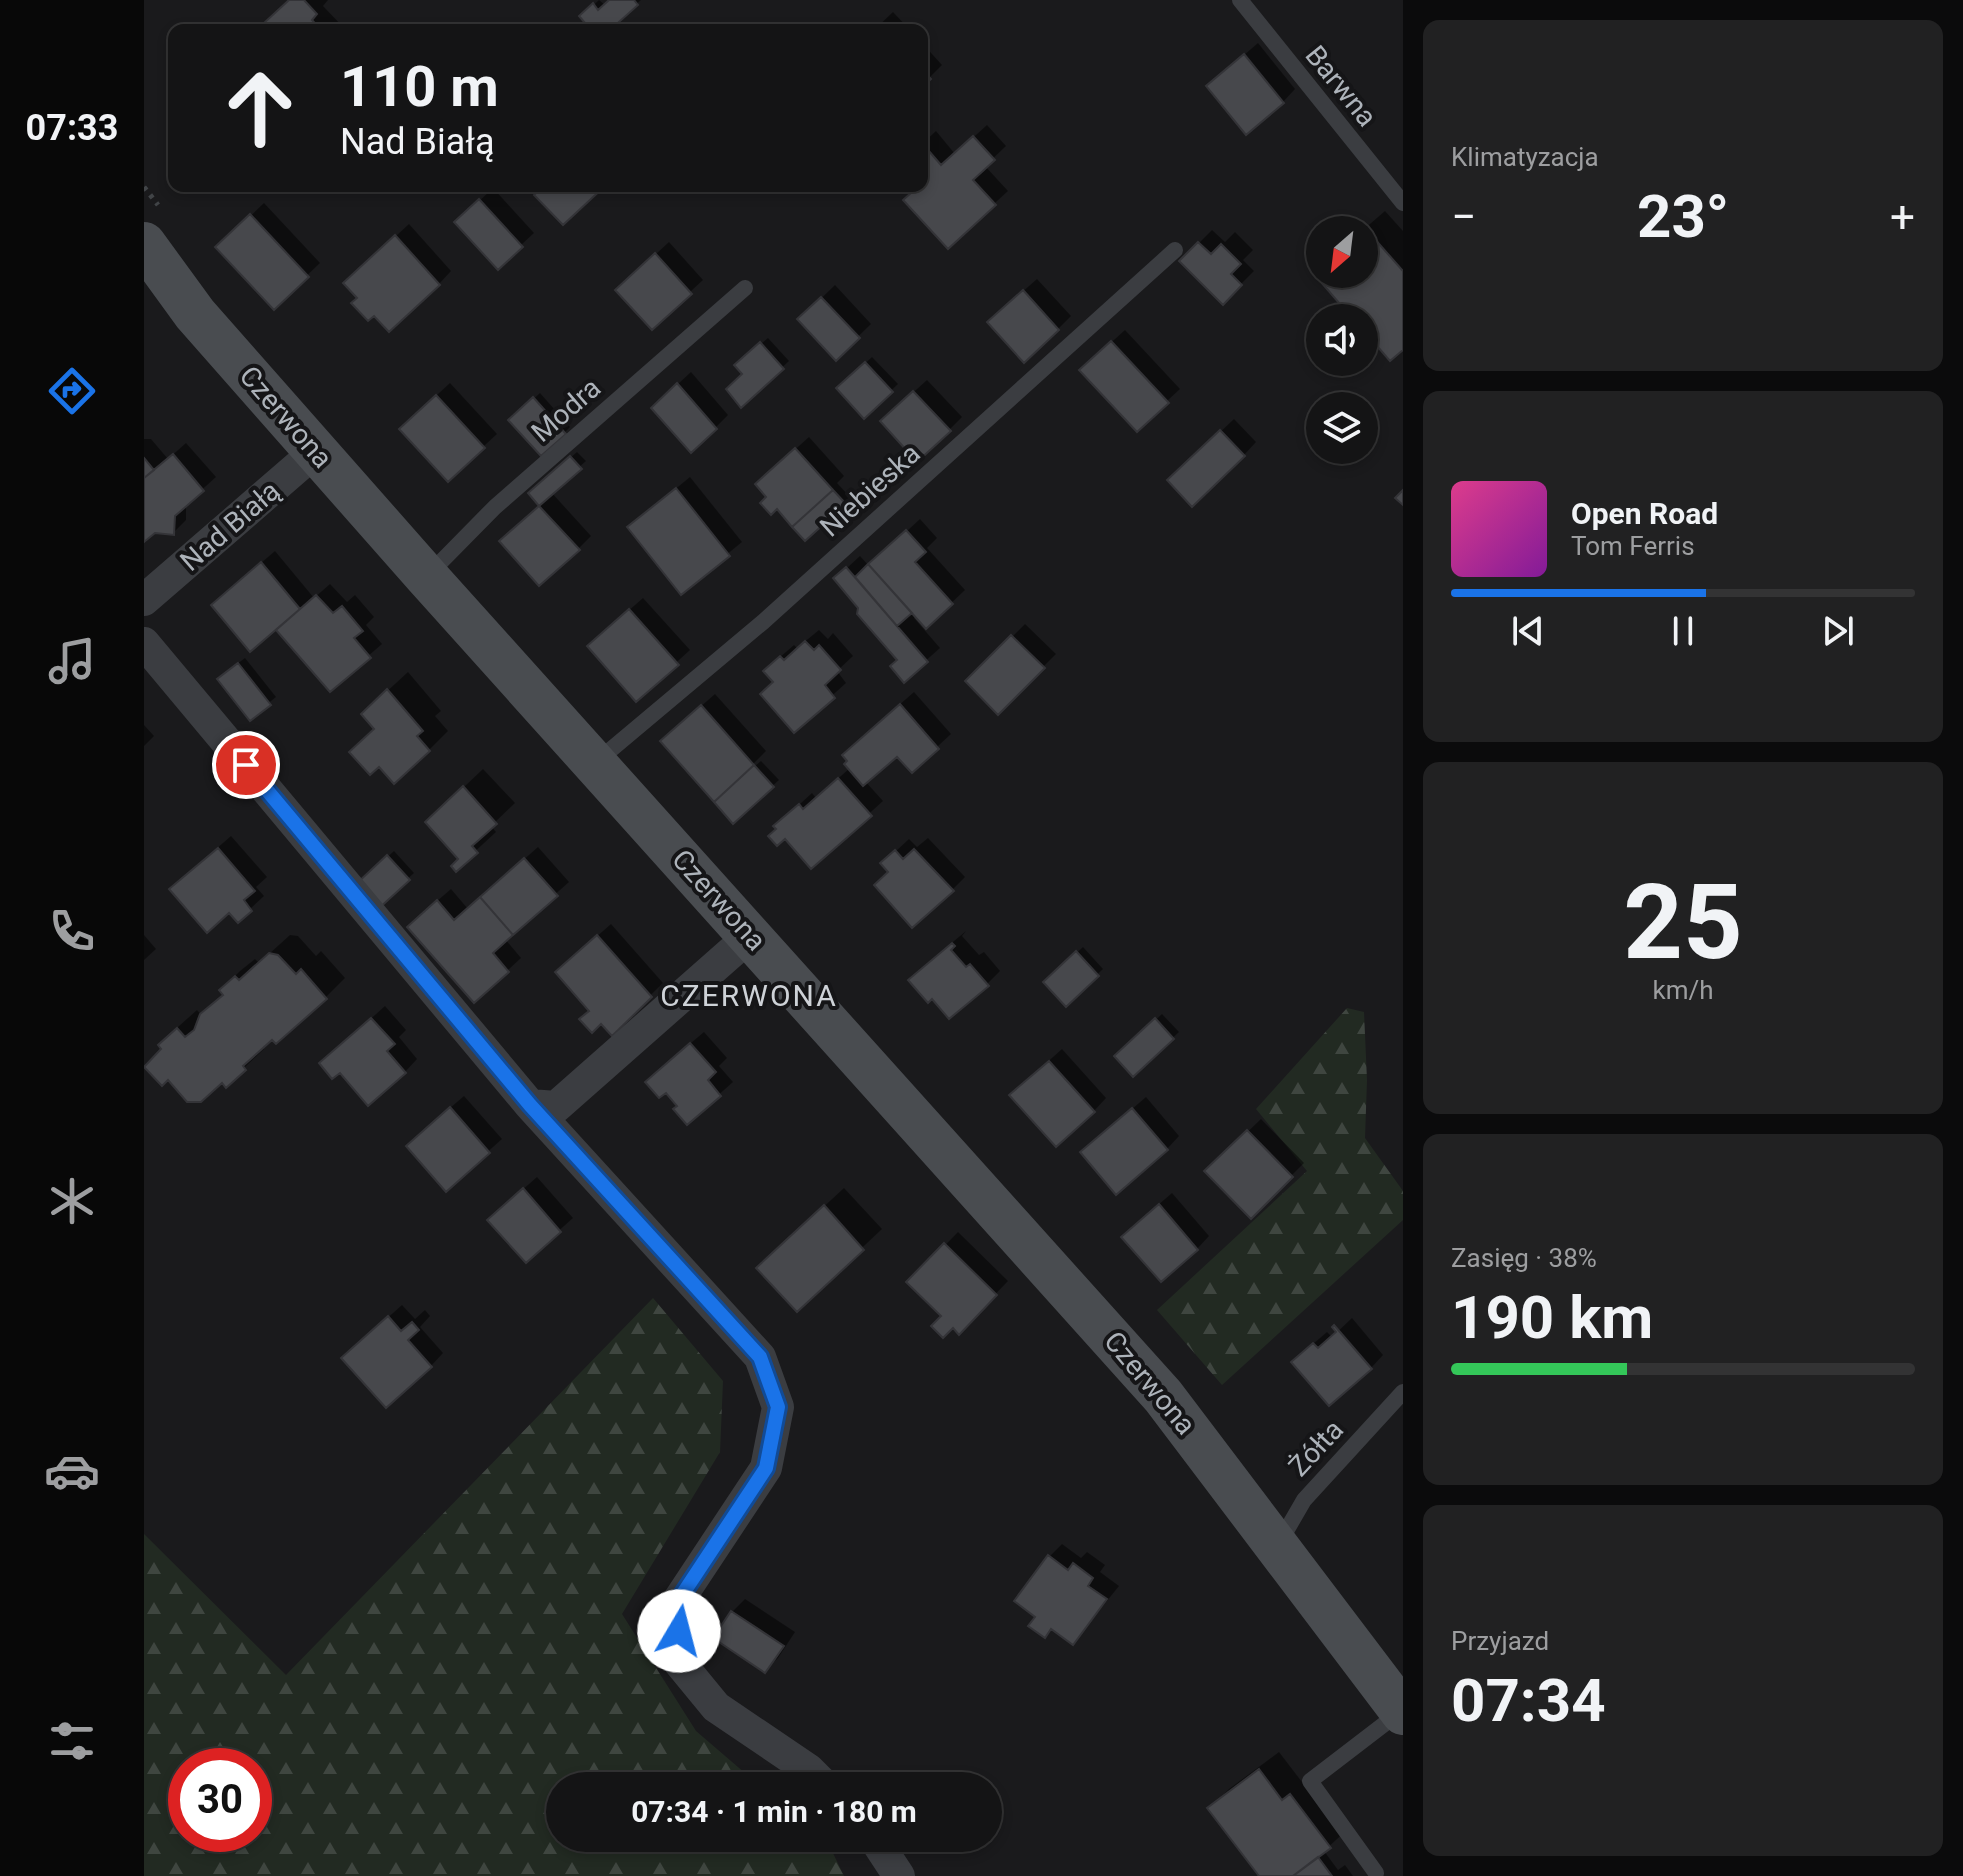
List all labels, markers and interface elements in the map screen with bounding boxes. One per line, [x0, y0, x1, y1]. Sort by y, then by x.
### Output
street label: Barwna [1299, 39, 1383, 133]
text: 110 m [340, 54, 499, 120]
icon: ahead [208, 56, 312, 160]
text: 07:33 [26, 107, 118, 149]
text: Nad Białą [340, 121, 495, 163]
text: Klimatyzacja [1451, 142, 1599, 172]
text: 23° [1637, 181, 1729, 252]
text: − [1451, 191, 1476, 243]
text: + [1890, 191, 1915, 243]
north arrow [1306, 216, 1378, 288]
map controls [1306, 216, 1378, 464]
button: sound [1306, 304, 1378, 376]
street label: Czerwona [233, 359, 339, 475]
icon: directions [44, 363, 100, 419]
street label: Modra [525, 371, 607, 449]
button: layers [1306, 392, 1378, 464]
street label: Niebieska [813, 437, 927, 543]
street label: Nad Białą [174, 474, 286, 578]
text: Open Road [1571, 496, 1718, 531]
text: Tom Ferris [1571, 531, 1695, 561]
icon: previous [1506, 609, 1550, 653]
icon: pause [1661, 609, 1705, 653]
icon: next [1816, 609, 1860, 653]
icon: music [44, 633, 100, 689]
pin [212, 731, 280, 799]
icon: arrive [224, 743, 268, 787]
street label: Czerwona [665, 843, 773, 957]
text: 25 [1623, 862, 1743, 983]
icon: phone [44, 903, 100, 959]
text: km/h [1652, 975, 1714, 1005]
district label: CZERWONA [660, 978, 838, 1013]
icon: climate [44, 1173, 100, 1229]
text: Zasięg · 38% [1451, 1243, 1597, 1273]
text: 190 km [1451, 1282, 1653, 1353]
street label: Czerwona [1097, 1325, 1203, 1441]
street label: Żółta [1282, 1413, 1350, 1483]
icon: car [44, 1443, 100, 1499]
position arrow [637, 1589, 721, 1673]
text: Przyjazd [1451, 1626, 1549, 1656]
text: 07:34 [1451, 1665, 1606, 1736]
icon: filters [44, 1713, 100, 1769]
speed limit sign: 30 [168, 1748, 272, 1852]
text: 07:34 · 1 min · 180 m [631, 1794, 917, 1829]

